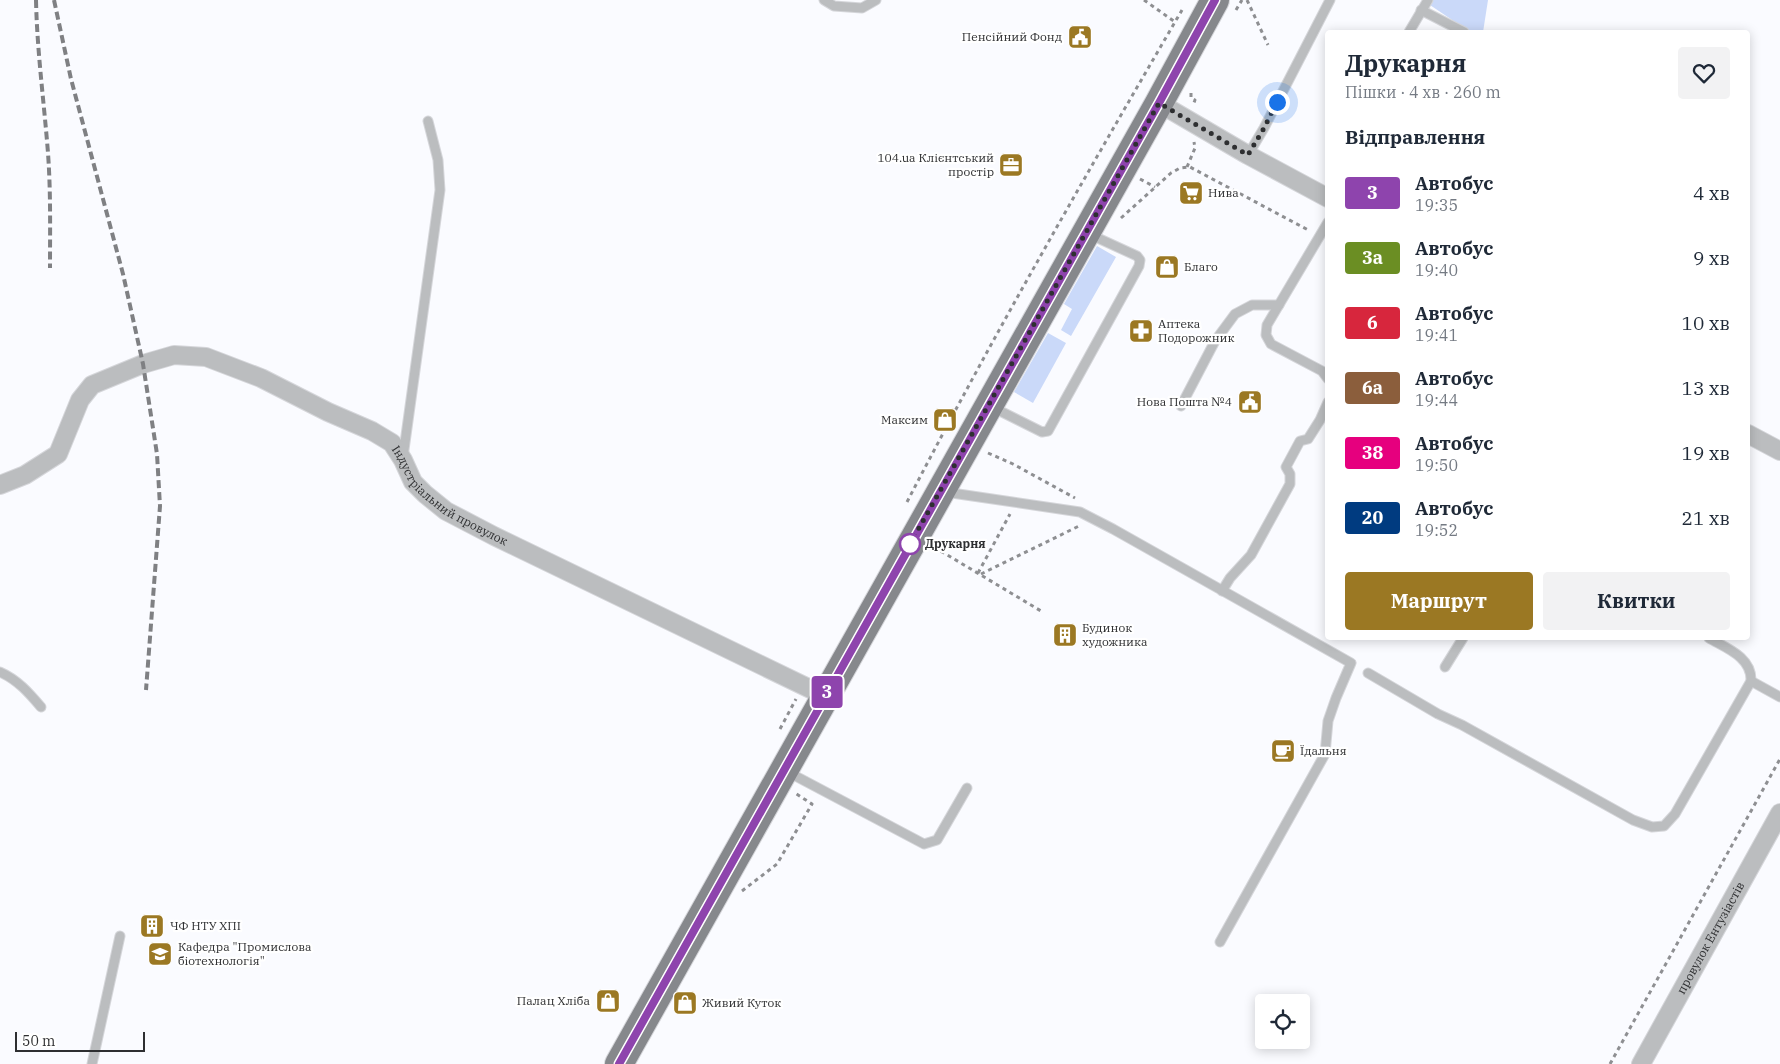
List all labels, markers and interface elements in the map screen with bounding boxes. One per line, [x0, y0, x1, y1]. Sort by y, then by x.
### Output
public building icon: Пенсійний Фонд [1067, 24, 1093, 50]
place label: Пенсійний Фонд [962, 29, 1062, 44]
text: Друкарня [1345, 47, 1466, 79]
button: heart [1678, 47, 1730, 99]
text: Пішки · 4 хв · 260 m [1345, 82, 1501, 102]
your location [1265, 90, 1290, 115]
text: Відправлення [1345, 125, 1485, 149]
place label: 104.ua Клієнтський простір [877, 150, 994, 179]
office icon: 104.ua Клієнтський простір [998, 152, 1024, 178]
text: Автобус [1415, 171, 1493, 195]
supermarket icon: Нива [1178, 180, 1204, 206]
text: 3 [1367, 181, 1378, 204]
text: 4 хв [1693, 181, 1730, 205]
place label: Нива [1208, 185, 1239, 200]
text: 19:35 [1415, 195, 1458, 215]
text: Автобус [1415, 236, 1493, 260]
text: 3а [1362, 246, 1383, 269]
text: 9 хв [1693, 246, 1730, 270]
shop icon: Благо [1154, 254, 1180, 280]
place label: Благо [1184, 259, 1218, 274]
text: 19:40 [1415, 260, 1458, 280]
text: Автобус [1415, 301, 1493, 325]
text: 6 [1367, 311, 1378, 334]
text: 10 хв [1681, 311, 1730, 335]
place label: Аптека Подорожник [1158, 316, 1234, 345]
pharmacy icon: Аптека Подорожник [1128, 318, 1154, 344]
text: 19:41 [1415, 325, 1458, 345]
text: Автобус [1415, 366, 1493, 390]
text: 6а [1362, 376, 1383, 399]
text: 13 хв [1681, 376, 1730, 400]
public building icon: Нова Пошта №4 [1237, 389, 1263, 415]
text: 19:44 [1415, 390, 1458, 410]
place label: Нова Пошта №4 [1137, 394, 1232, 409]
shop icon: Максим [932, 407, 958, 433]
place label: Максим [881, 412, 928, 427]
text: Автобус [1415, 431, 1493, 455]
text: 38 [1362, 441, 1383, 464]
text: 19 хв [1681, 441, 1730, 465]
street label: Індустріальний провулок [389, 443, 510, 549]
text: 19:50 [1415, 455, 1458, 475]
text: Автобус [1415, 496, 1493, 520]
text: 20 [1362, 506, 1383, 529]
text: 21 хв [1681, 506, 1730, 530]
text: 19:52 [1415, 520, 1458, 540]
marker: Друкарня [899, 533, 921, 555]
place label: Друкарня [925, 536, 986, 551]
button: Маршрут [1345, 572, 1533, 630]
button: Квитки [1543, 572, 1730, 630]
place label: Будинок художника [1082, 620, 1148, 649]
building icon: Будинок художника [1052, 622, 1078, 648]
line badge: 3 [811, 676, 843, 708]
text: 3 [822, 680, 832, 703]
cafe icon: Їдальня [1270, 738, 1296, 764]
place label: Їдальня [1300, 743, 1347, 758]
street label: провулок Ентузіастів [1673, 879, 1748, 997]
building icon: ЧФ НТУ ХПІ [139, 913, 165, 939]
place label: ЧФ НТУ ХПІ [170, 918, 241, 933]
place label: Кафедра "Промислова біотехнологія" [178, 939, 312, 968]
school or university icon: Кафедра "Промислова біотехнологія" [147, 941, 173, 967]
shop icon: Палац Хліба [595, 988, 621, 1014]
shop icon: Живий Куток [672, 990, 698, 1016]
place label: Палац Хліба [517, 993, 590, 1008]
map controls [1255, 994, 1310, 1049]
button: locate [1255, 994, 1310, 1049]
place label: Живий Куток [702, 995, 781, 1010]
scale bar [15, 1029, 145, 1052]
text: 50 m [22, 1032, 55, 1050]

